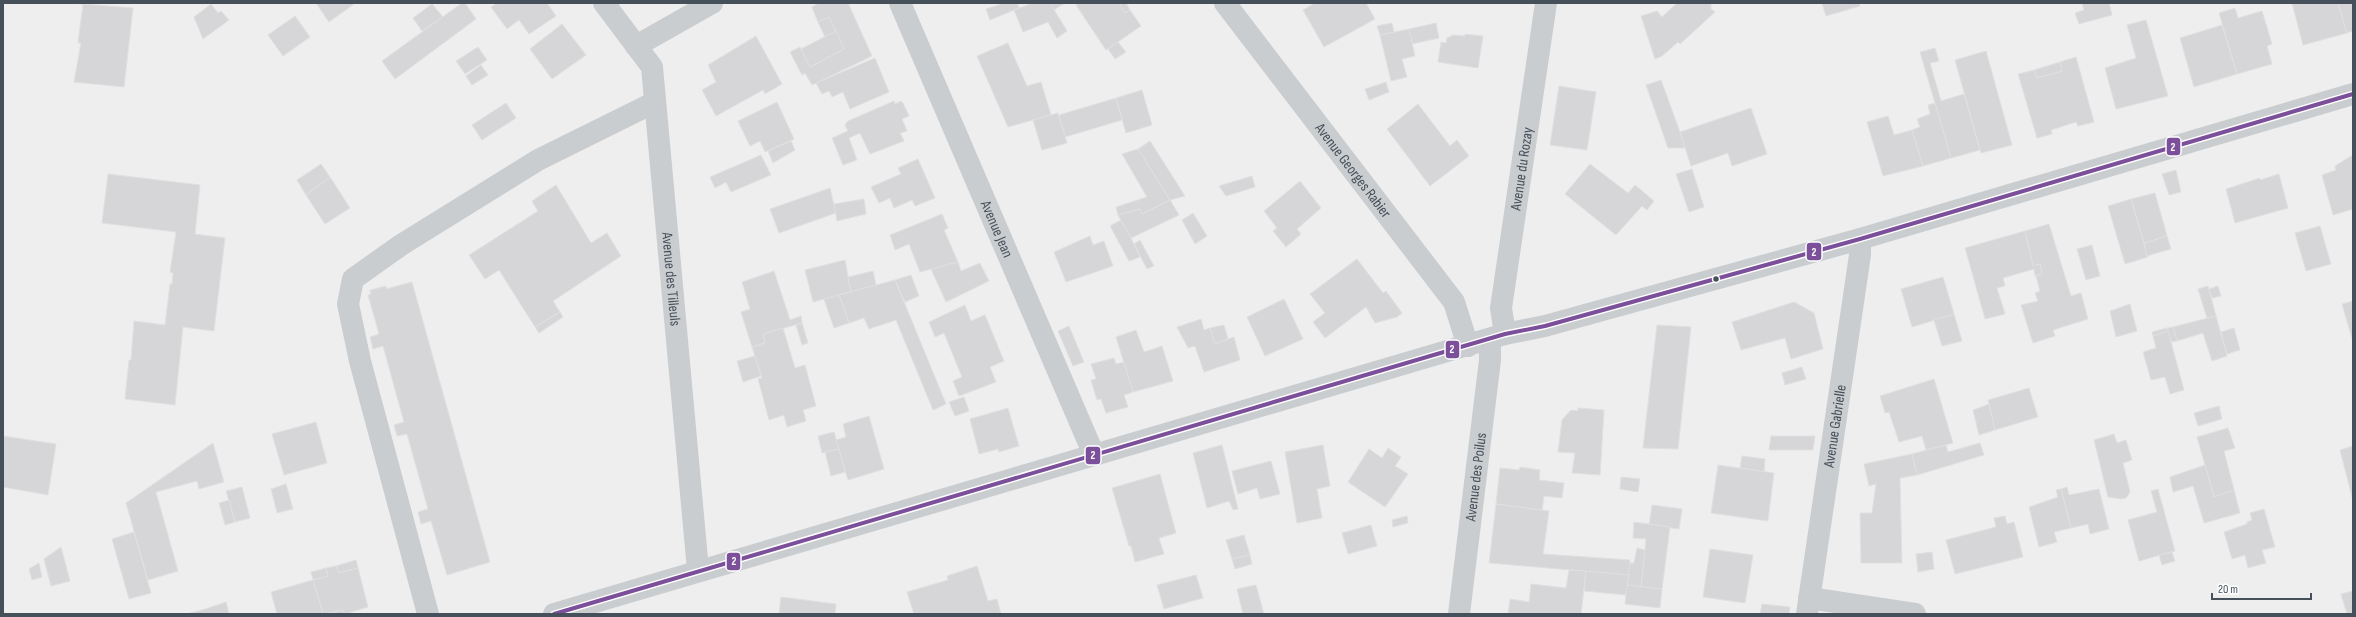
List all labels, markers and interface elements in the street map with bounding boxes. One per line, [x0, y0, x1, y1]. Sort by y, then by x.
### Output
street label: Avenue Georges Rabier [1310, 119, 1396, 223]
street label: Avenue du Rozay [1506, 126, 1538, 213]
line badge: 2 [2166, 137, 2181, 156]
text: 2 [2171, 141, 2176, 154]
street label: Avenue Jean [976, 197, 1017, 261]
street label: Avenue des Tilleuls [657, 230, 685, 327]
line badge: 2 [1806, 242, 1822, 261]
text: 2 [1812, 246, 1817, 259]
unlabelled marker [1711, 274, 1721, 284]
line badge: 2 [1445, 340, 1460, 359]
text: 2 [1450, 343, 1455, 356]
street label: Avenue Gabrielle [1820, 384, 1851, 470]
street label: Avenue des Poilus [1461, 432, 1491, 523]
line badge: 2 [1085, 446, 1101, 465]
text: 2 [1091, 449, 1096, 462]
line badge: 2 [726, 552, 741, 571]
text: 2 [732, 555, 737, 568]
scale bar [2212, 575, 2311, 601]
text: 20 m [2218, 582, 2238, 597]

